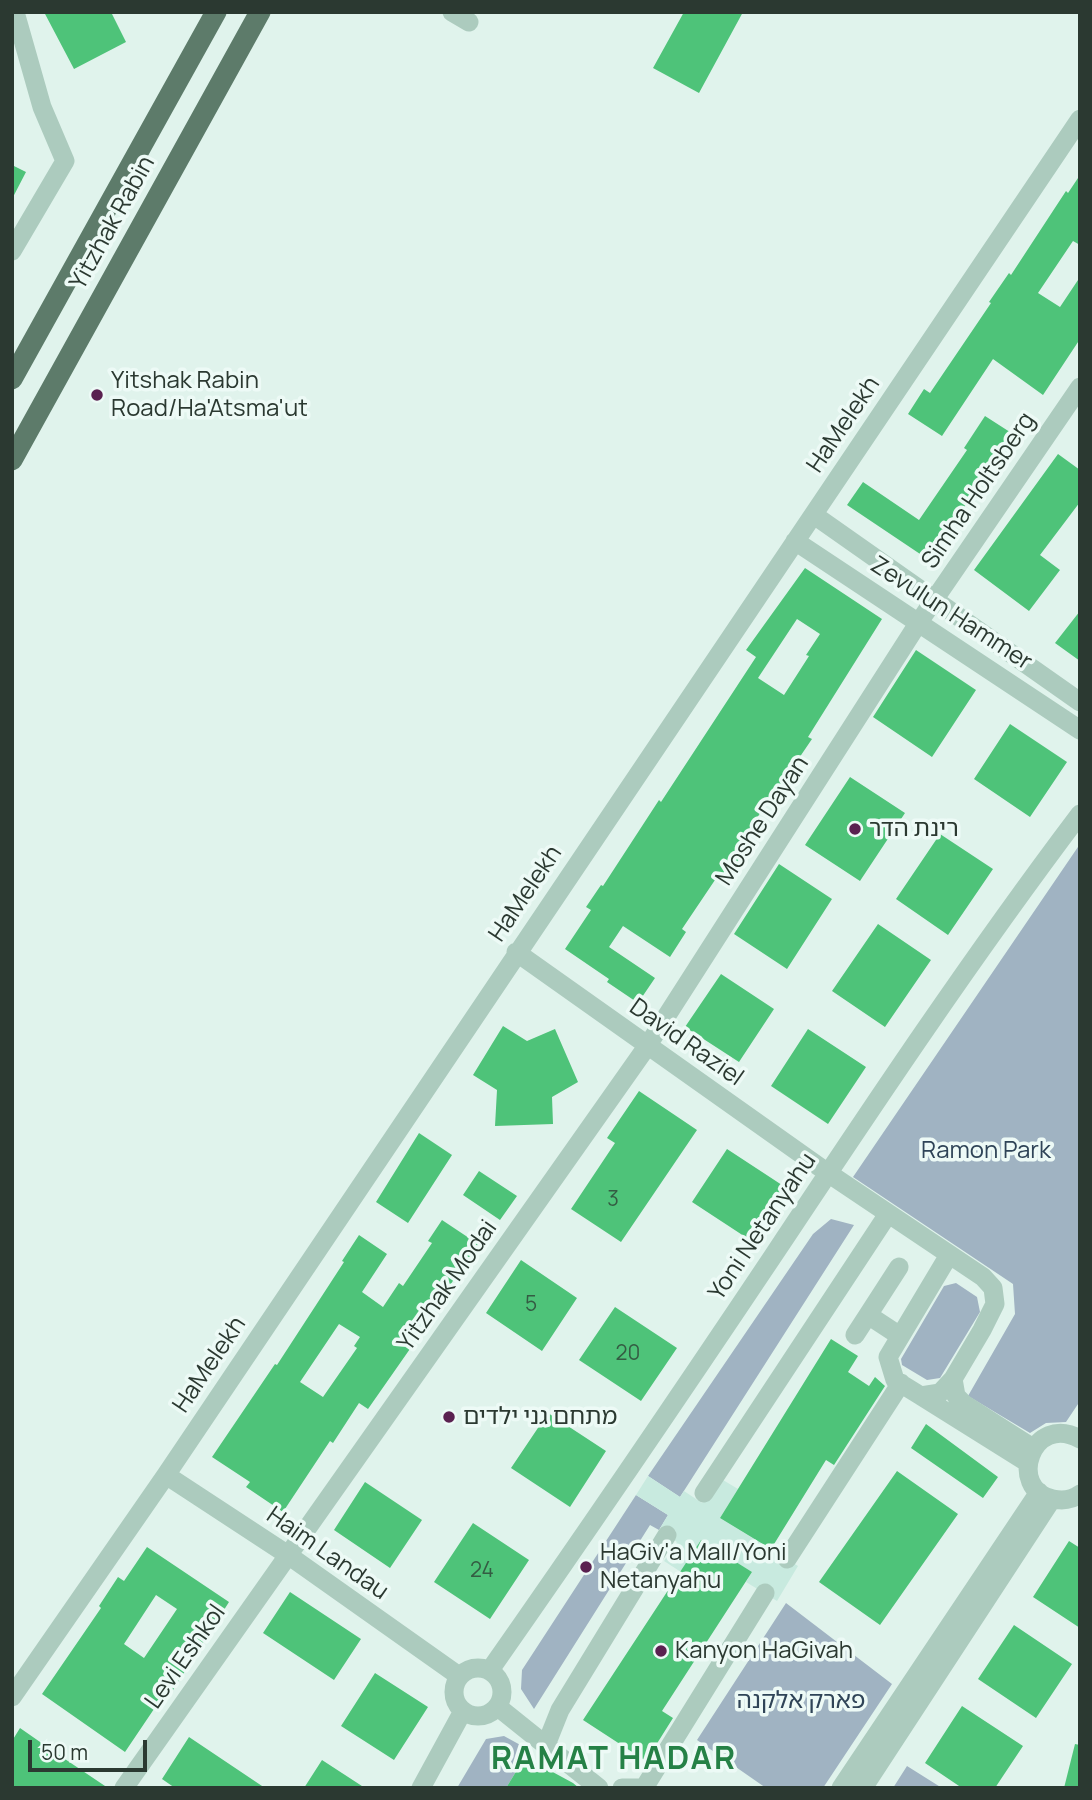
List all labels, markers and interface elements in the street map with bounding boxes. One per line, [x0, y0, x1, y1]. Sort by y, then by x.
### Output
street label: Yitzhak Rabin [65, 151, 161, 295]
place label: Yitshak Rabin Road/Ha'Atsma'ut [111, 367, 308, 423]
street label: HaMelekh [801, 371, 887, 479]
marker: Yitshak Rabin Road/Ha'Atsma'ut [89, 387, 105, 403]
street label: Simha Holtsberg [916, 407, 1042, 575]
street label: Zevulun Hammer [865, 551, 1037, 677]
street label: Moshe Dayan [711, 751, 815, 891]
place label: רינת הדר [869, 815, 959, 843]
marker: רינת הדר [847, 821, 863, 837]
street label: HaMelekh [483, 840, 569, 948]
street label: David Raziel [624, 993, 748, 1093]
park label: Ramon Park [921, 1137, 1051, 1165]
street label: Yoni Netanyahu [703, 1148, 823, 1306]
house number: 3 [607, 1187, 619, 1213]
street label: Yitzhak Modai [392, 1215, 504, 1357]
house number: 5 [525, 1292, 537, 1318]
street label: HaMelekh [167, 1311, 253, 1419]
house number: 20 [616, 1341, 640, 1367]
place label: מתחם גני ילדים [463, 1403, 617, 1431]
marker: מתחם גני ילדים [441, 1409, 457, 1425]
street label: Haim Landau [261, 1501, 393, 1607]
place label: HaGiv'a Mall/Yoni Netanyahu [600, 1539, 787, 1595]
house number: 24 [470, 1558, 494, 1584]
marker: HaGiv'a Mall/Yoni Netanyahu [578, 1559, 594, 1575]
street label: Levi Eshkol [140, 1599, 232, 1715]
place label: Kanyon HaGivah [675, 1637, 853, 1665]
marker: Kanyon HaGivah [653, 1643, 669, 1659]
park label: פארק אלקנה [737, 1687, 865, 1715]
scale bar [32, 1727, 150, 1771]
text: 50 m [41, 1738, 88, 1766]
district label: RAMAT HADAR [492, 1741, 736, 1779]

